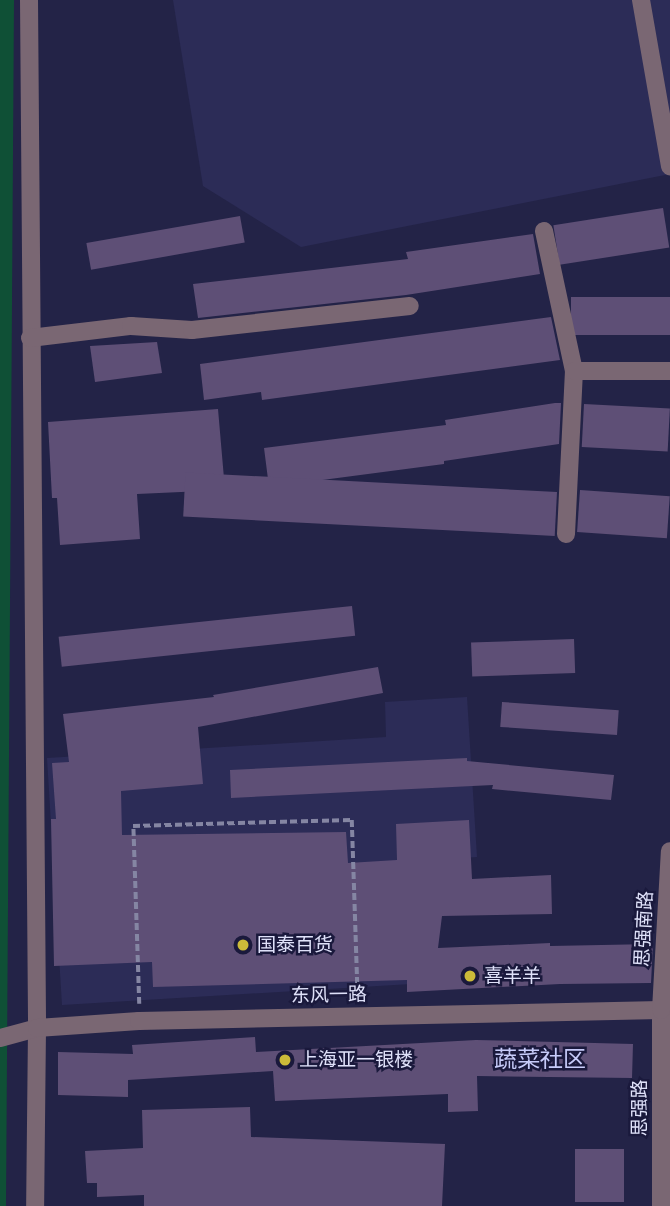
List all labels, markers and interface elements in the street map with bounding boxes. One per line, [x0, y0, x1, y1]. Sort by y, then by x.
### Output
street label: 思强南路 [631, 890, 657, 968]
place label: 国泰百货 [257, 934, 333, 956]
marker: 国泰百货 [235, 937, 251, 953]
place label: 喜羊羊 [484, 965, 541, 987]
marker: 喜羊羊 [462, 968, 478, 984]
street label: 东风一路 [291, 983, 367, 1007]
district label: 蔬菜社区 [494, 1046, 586, 1074]
place label: 上海亚一银楼 [299, 1049, 413, 1071]
marker: 上海亚一银楼 [277, 1052, 293, 1068]
street label: 思强路 [629, 1080, 651, 1136]

